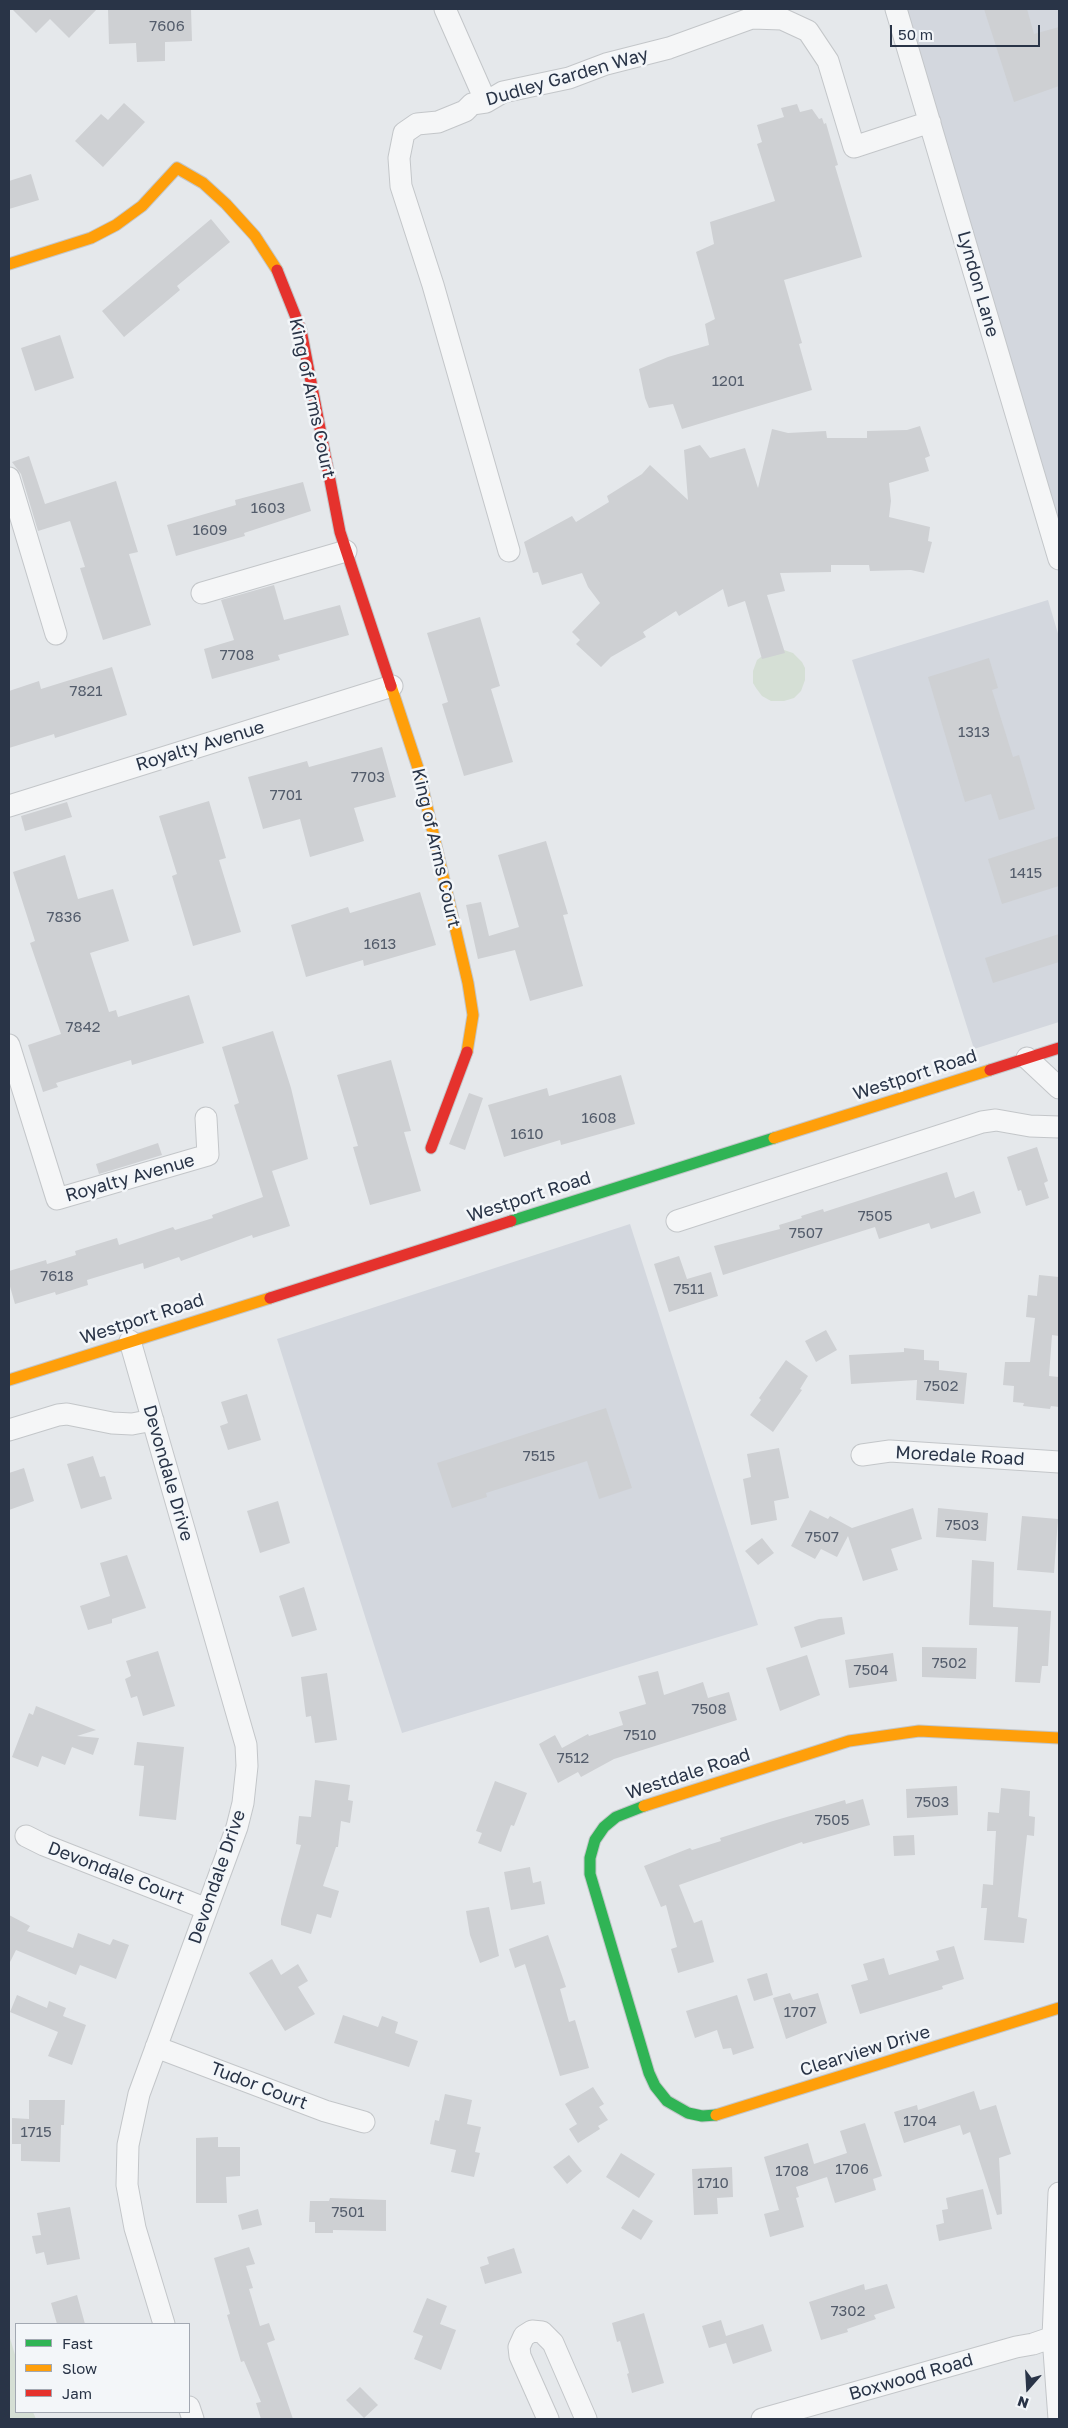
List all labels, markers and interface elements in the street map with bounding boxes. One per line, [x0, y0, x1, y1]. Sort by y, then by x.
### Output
scale bar [893, 15, 1043, 47]
house number: 7606 [149, 17, 185, 35]
text: 50 m [898, 25, 933, 43]
street label: Dudley Garden Way [483, 43, 651, 111]
street label: Lyndon Lane [953, 228, 1003, 340]
street label: King of Arms Court [284, 316, 340, 480]
house number: 1201 [712, 372, 744, 390]
house number: 1603 [251, 499, 285, 517]
house number: 1609 [193, 521, 227, 539]
house number: 7708 [220, 646, 254, 664]
house number: 7821 [69, 682, 103, 700]
street label: Royalty Avenue [133, 716, 267, 776]
house number: 1313 [958, 723, 990, 741]
street label: King of Arms Court [407, 766, 465, 930]
house number: 7703 [351, 768, 385, 786]
house number: 7701 [270, 786, 302, 804]
house number: 1415 [1010, 864, 1042, 882]
house number: 7836 [47, 908, 81, 926]
house number: 1613 [364, 935, 396, 953]
house number: 7842 [66, 1018, 100, 1036]
street label: Westport Road [850, 1045, 980, 1105]
house number: 1608 [582, 1109, 616, 1127]
house number: 1610 [511, 1125, 543, 1143]
street label: Royalty Avenue [63, 1149, 197, 1207]
street label: Westport Road [464, 1167, 594, 1227]
house number: 7505 [858, 1207, 892, 1225]
house number: 7507 [789, 1224, 823, 1242]
house number: 7618 [40, 1267, 74, 1285]
house number: 7511 [673, 1280, 705, 1298]
street label: Westport Road [77, 1289, 207, 1349]
house number: 7502 [924, 1377, 958, 1395]
street label: Devondale Drive [138, 1402, 198, 1544]
street label: Moredale Road [895, 1442, 1025, 1470]
house number: 7515 [523, 1447, 555, 1465]
house number: 7503 [945, 1516, 979, 1534]
house number: 7507 [805, 1528, 839, 1546]
house number: 7502 [932, 1654, 966, 1672]
house number: 7504 [853, 1661, 889, 1679]
house number: 7508 [691, 1700, 727, 1718]
house number: 7510 [623, 1726, 657, 1744]
street label: Westdale Road [623, 1744, 753, 1804]
house number: 7512 [557, 1749, 589, 1767]
house number: 7503 [915, 1793, 949, 1811]
street label: Devondale Drive [184, 1807, 250, 1947]
house number: 7505 [815, 1811, 849, 1829]
street label: Devondale Court [45, 1837, 187, 1909]
house number: 1707 [784, 2003, 816, 2021]
street label: Clearview Drive [797, 2021, 933, 2081]
street label: Tudor Court [207, 2058, 311, 2114]
house number: 1704 [903, 2112, 937, 2130]
house number: 1715 [20, 2123, 52, 2141]
house number: 1706 [835, 2160, 869, 2178]
house number: 1708 [775, 2162, 809, 2180]
house number: 1710 [697, 2174, 729, 2192]
house number: 7501 [331, 2203, 365, 2221]
house number: 7302 [831, 2302, 865, 2320]
legend [15, 2323, 190, 2413]
text: Fast [62, 2334, 93, 2352]
street label: Boxwood Road [846, 2349, 976, 2405]
text: Slow [62, 2359, 97, 2377]
north arrow [1003, 2363, 1053, 2413]
text: Jam [62, 2384, 92, 2402]
text: N [1015, 2393, 1031, 2412]

